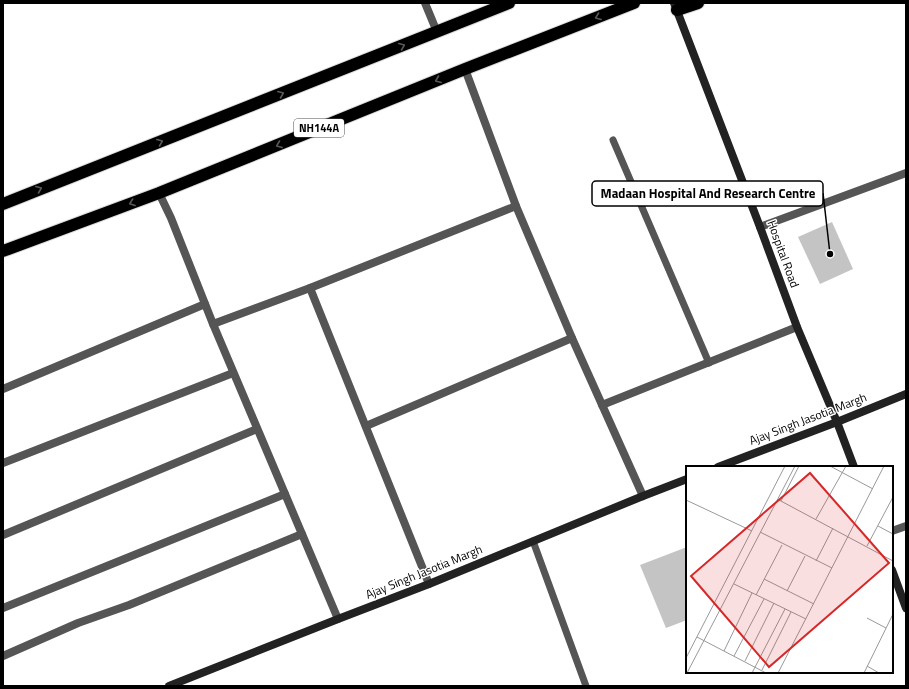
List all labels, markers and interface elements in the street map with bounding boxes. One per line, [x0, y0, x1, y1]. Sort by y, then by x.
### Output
one-way arrow [595, 13, 602, 21]
one-way arrow [398, 42, 405, 50]
one-way arrow [435, 75, 443, 83]
one-way arrow [277, 90, 284, 98]
road number: NH144A [294, 119, 344, 137]
one-way arrow [157, 138, 164, 146]
one-way arrow [275, 140, 282, 148]
callout: Madaan Hospital And Research Centre [592, 181, 823, 206]
text: Madaan Hospital And Research Centre [601, 183, 816, 203]
one-way arrow [36, 186, 43, 194]
one-way arrow [128, 199, 135, 207]
street label: Hospital Road [762, 217, 804, 290]
street label: Ajay Singh Jasotia Margh [746, 387, 869, 450]
inset map [686, 466, 893, 673]
street label: Ajay Singh Jasotia Margh [362, 539, 485, 604]

